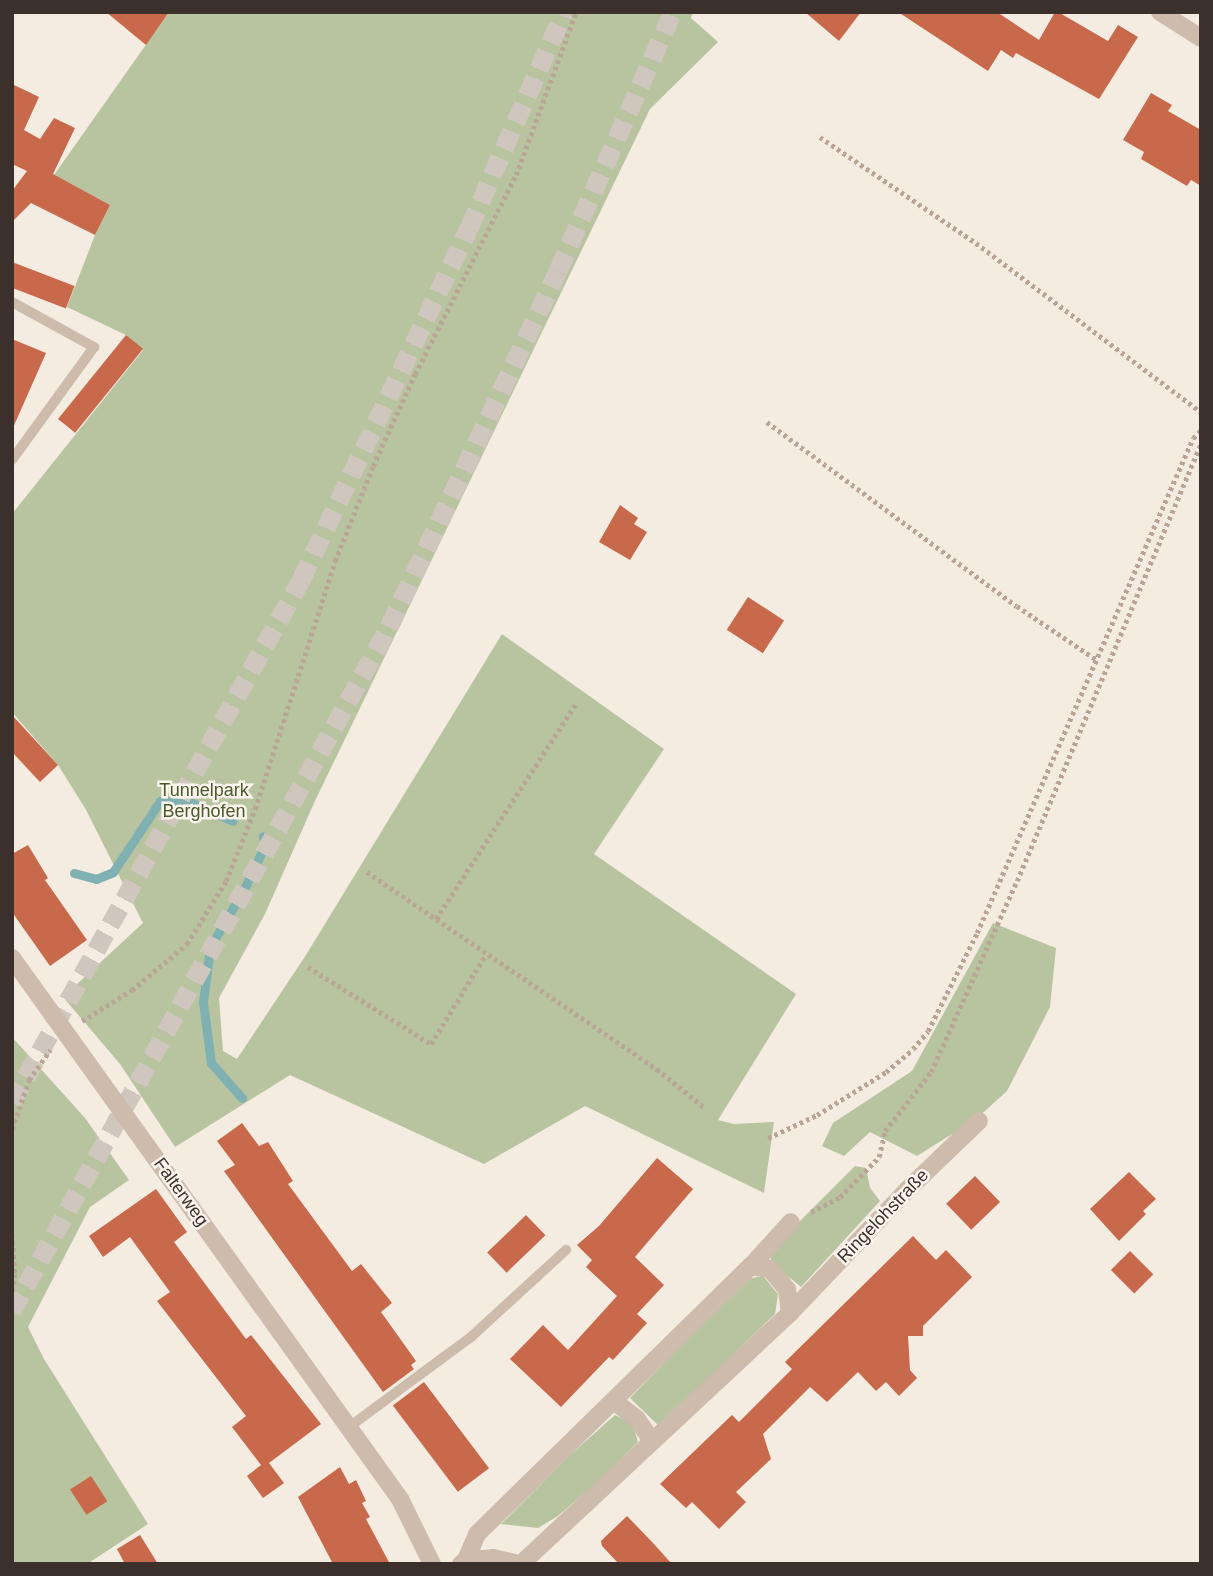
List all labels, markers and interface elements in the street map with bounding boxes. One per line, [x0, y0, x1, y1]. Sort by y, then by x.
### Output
park label: Tunnelpark Berghofen [159, 780, 249, 822]
street label: Falterweg [149, 1154, 213, 1230]
street label: Ringelohstraße [833, 1165, 933, 1267]

